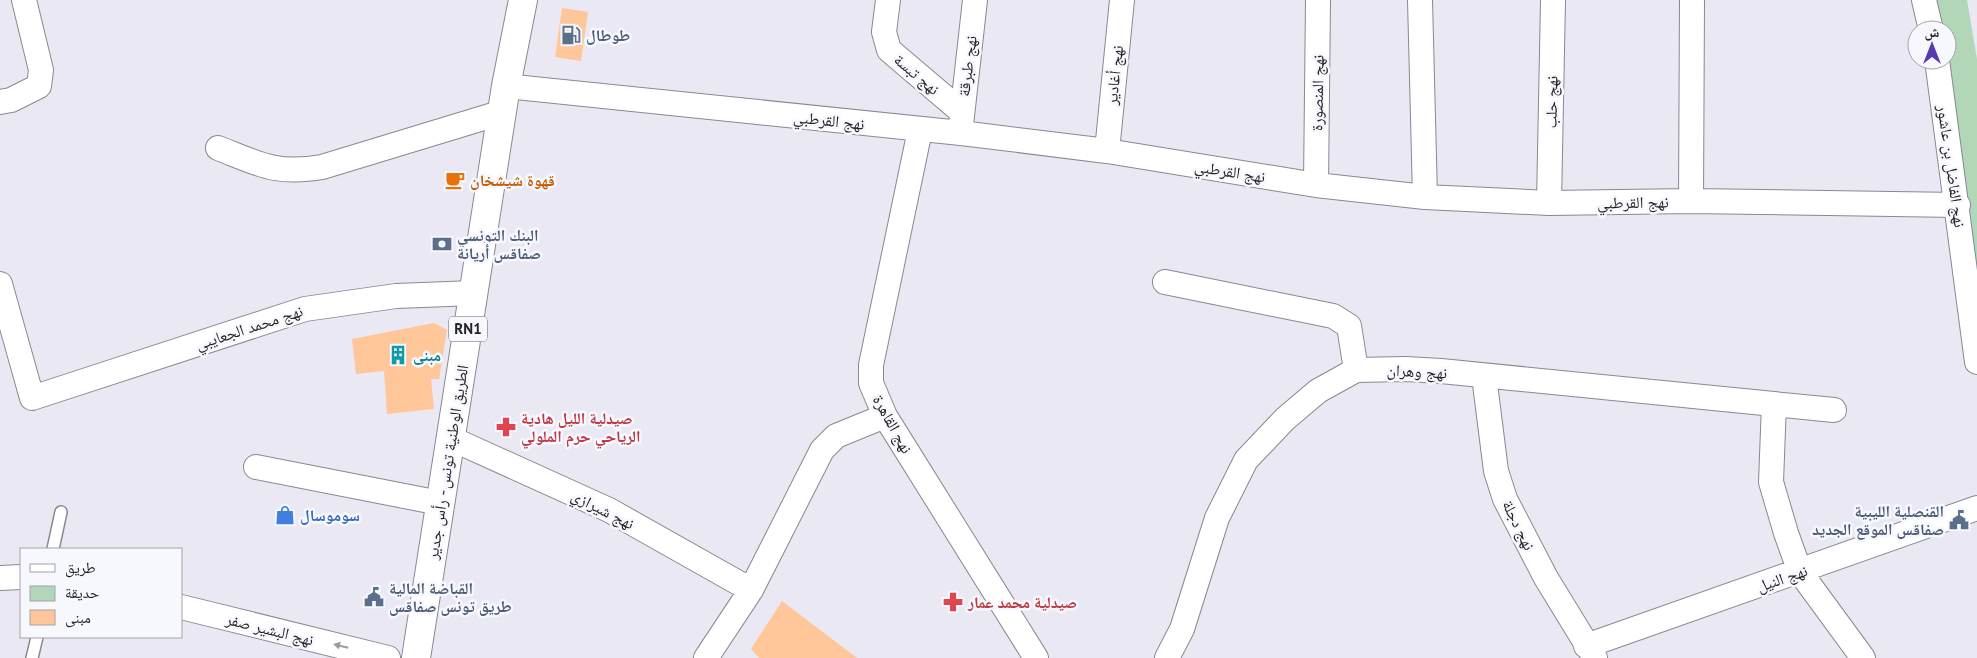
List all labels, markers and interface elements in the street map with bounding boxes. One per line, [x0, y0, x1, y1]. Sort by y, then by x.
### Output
north arrow [1907, 20, 1957, 70]
text: ش [1925, 23, 1940, 41]
fuel station icon: طوطال [560, 24, 582, 46]
place label: طوطال [586, 25, 630, 45]
street label: نهج طبرقة [953, 34, 982, 98]
street label: نهج أغادير [1101, 44, 1128, 107]
street label: نهج تبسة [889, 49, 944, 100]
street label: نهج المنصورة [1306, 55, 1329, 131]
street label: نهج حلب [1541, 76, 1562, 128]
street label: نهج الفاضل بن عاشور [1932, 102, 1970, 229]
street label: نهج القرطبي [792, 106, 866, 137]
street label: نهج القرطبي [1193, 156, 1267, 189]
cafe icon: قهوة شيشخان [444, 169, 466, 191]
place label: قهوة شيشخان [470, 170, 555, 190]
street label: نهج القرطبي [1597, 191, 1669, 216]
place label: البنك التونسي صفاقس أريانة [457, 225, 541, 263]
bank icon: البنك التونسي صفاقس أريانة [431, 233, 453, 255]
street label: نهج محمد الجعايبي [193, 300, 306, 357]
road number: RN1 [449, 316, 487, 342]
building icon: مبنى [387, 344, 409, 366]
place label: مبنى [413, 345, 441, 365]
street label: نهج وهران [1386, 359, 1448, 384]
street label: الطريق الوطنية تونس - رأس جدير [422, 363, 473, 562]
street label: نهج القاهرة [868, 391, 917, 457]
place label: صيدلية الليل هادية الرياحي حرم الملولي [521, 408, 641, 449]
pharmacy icon: صيدلية الليل هادية الرياحي حرم الملولي [495, 416, 517, 438]
street label: نهج شيرازي [567, 485, 638, 536]
street label: نهج دجلة [1497, 497, 1540, 554]
place label: القنصلية الليبية صفاقس الموقع الجديد [1812, 501, 1944, 540]
shop icon: سوموسال [274, 504, 296, 526]
place label: سوموسال [300, 505, 360, 525]
public building icon: القنصلية الليبية صفاقس الموقع الجديد [1948, 509, 1970, 531]
legend [20, 548, 182, 638]
text: طريق [65, 558, 96, 578]
street label: نهج النيل [1754, 560, 1810, 597]
place label: القباضة المالية طريق تونس صفاقس [389, 578, 512, 616]
text: حديقة [65, 583, 100, 602]
public building icon: القباضة المالية طريق تونس صفاقس [363, 586, 385, 608]
pharmacy icon: صيدلية محمد عمار [942, 591, 964, 613]
place label: صيدلية محمد عمار [967, 592, 1077, 612]
text: مبنى [65, 608, 91, 628]
street label: نهج البشير صفر [223, 608, 316, 651]
one-way arrow [333, 642, 348, 650]

